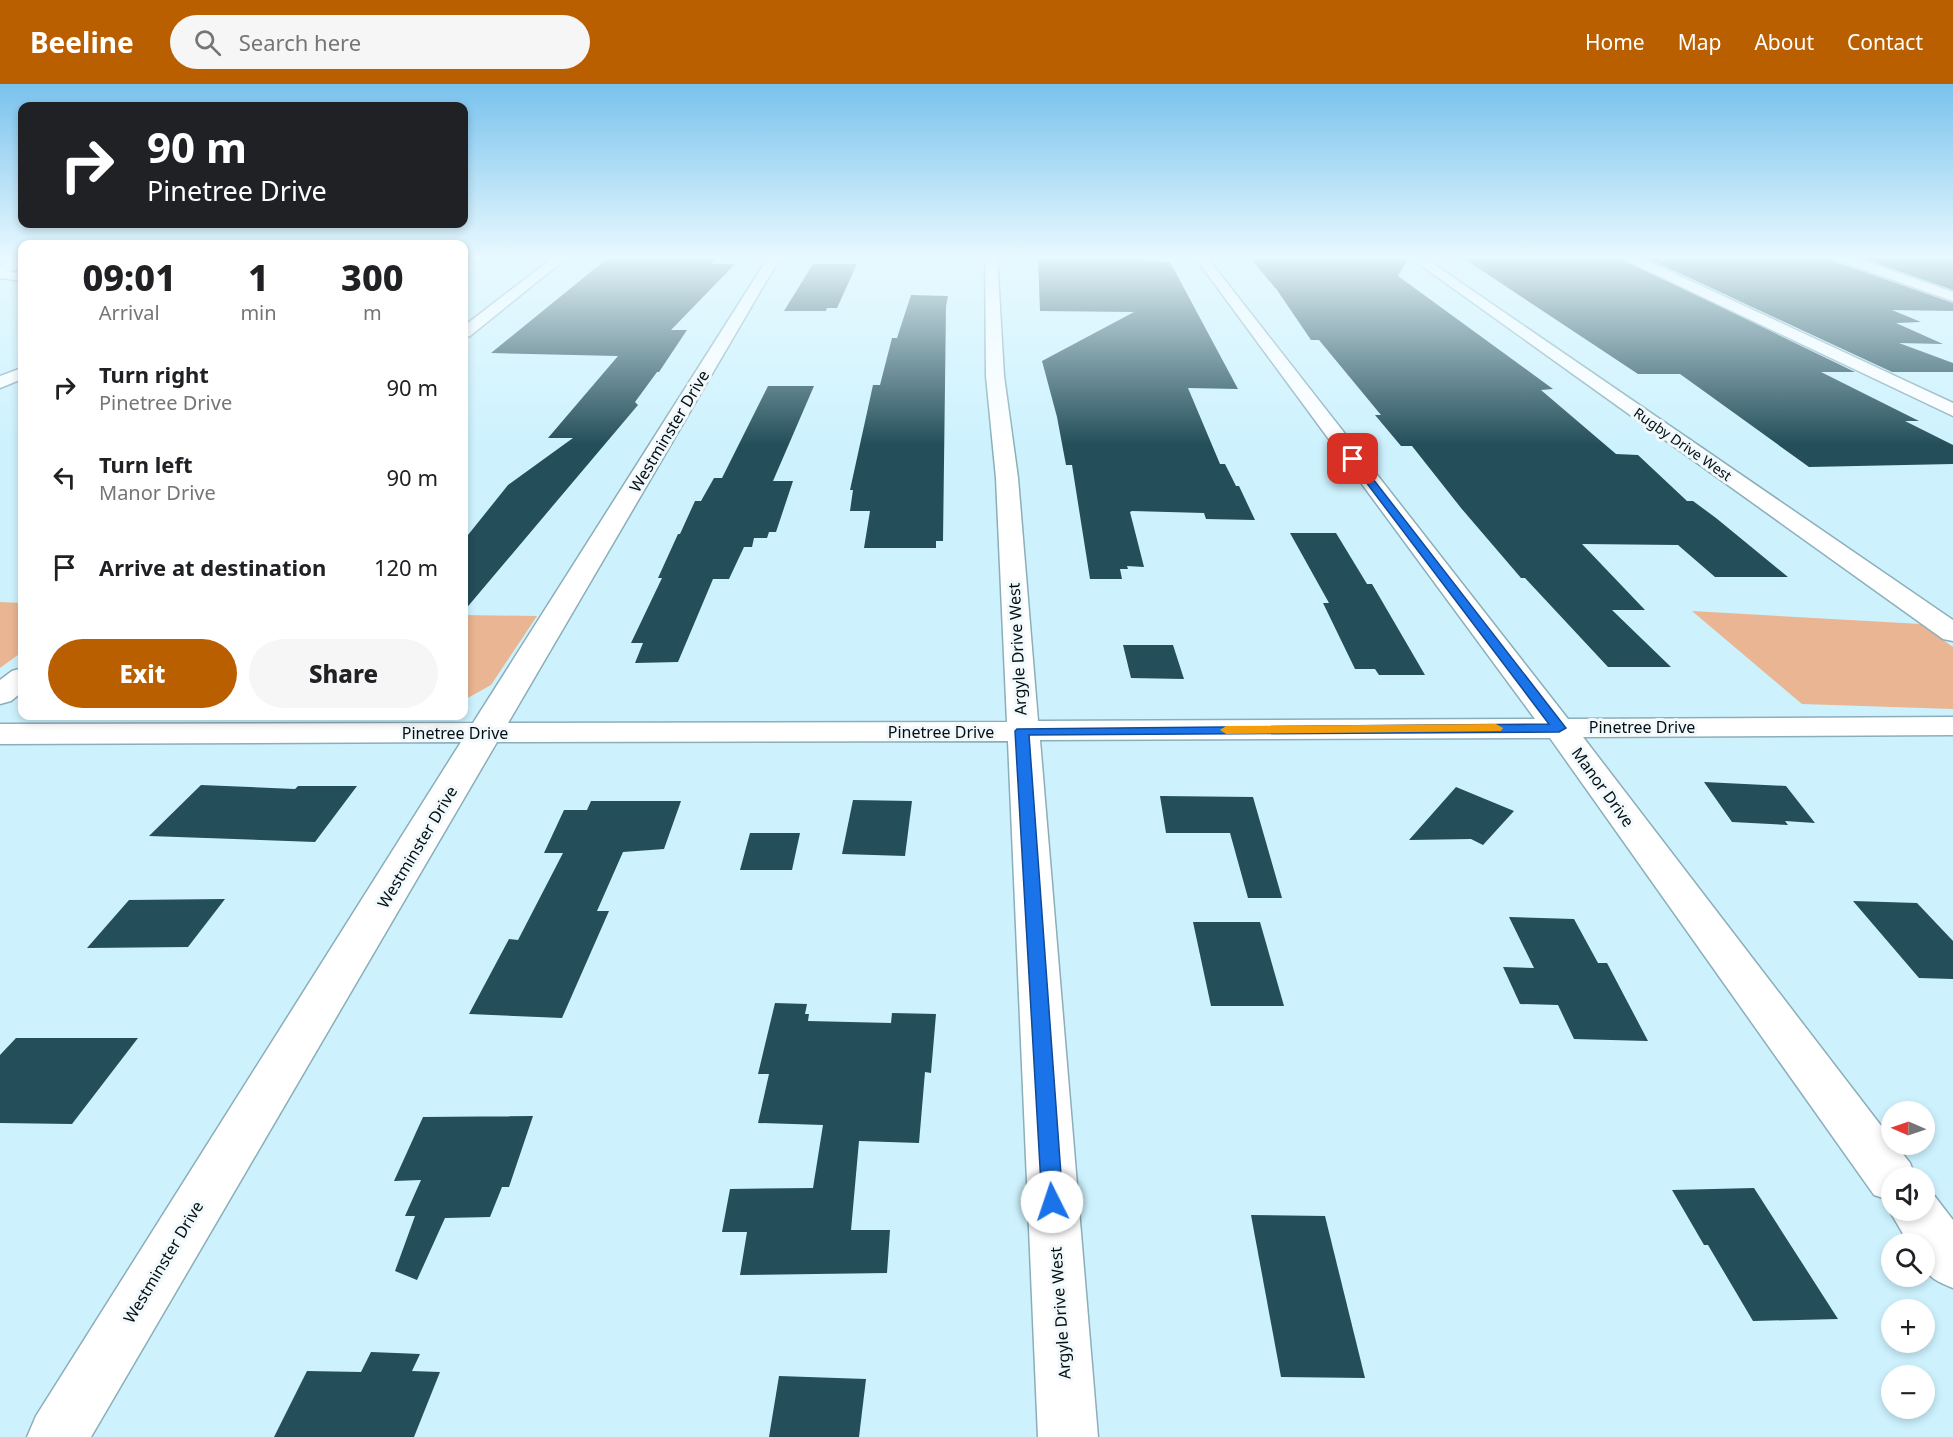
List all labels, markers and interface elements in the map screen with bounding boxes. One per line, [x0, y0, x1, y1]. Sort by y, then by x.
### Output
search box [170, 15, 590, 69]
text: Beeline [30, 23, 134, 61]
icon: search [191, 26, 224, 59]
text: Search here [239, 27, 361, 57]
text: Home [1585, 28, 1645, 56]
text: Map [1678, 28, 1721, 56]
text: About [1754, 28, 1814, 56]
text: Contact [1847, 28, 1923, 56]
text: 90 m [147, 118, 247, 175]
icon: right [48, 126, 126, 204]
text: Pinetree Drive [147, 172, 327, 209]
text: 09:01 [82, 253, 176, 302]
text: 1 [248, 253, 269, 302]
text: 300 [341, 253, 404, 302]
text: Arrival [99, 299, 160, 326]
text: min [240, 299, 277, 326]
text: m [363, 299, 382, 326]
text: Turn right [99, 359, 209, 389]
street label: Westminster Drive [624, 366, 714, 496]
icon: right [48, 371, 81, 404]
text: 90 m [387, 372, 438, 402]
text: Pinetree Drive [99, 389, 232, 416]
street label: Rugby Drive West [1630, 403, 1736, 485]
pin [1327, 433, 1378, 484]
icon: arrive [1336, 442, 1369, 475]
text: Turn left [99, 449, 193, 479]
icon: left [48, 461, 81, 494]
text: 90 m [387, 462, 438, 492]
text: Manor Drive [99, 479, 216, 506]
icon: arrive [48, 551, 81, 584]
text: Arrive at destination [99, 552, 326, 582]
text: 120 m [374, 552, 438, 582]
street label: Argyle Drive West [1003, 582, 1031, 716]
button: Exit [48, 639, 237, 708]
button: Share [249, 639, 438, 708]
street label: Pinetree Drive [1589, 716, 1695, 738]
street label: Pinetree Drive [888, 721, 994, 743]
street label: Pinetree Drive [402, 722, 508, 744]
street label: Manor Drive [1567, 743, 1639, 831]
street label: Westminster Drive [372, 782, 462, 912]
north arrow [1881, 1101, 1935, 1155]
map controls [1881, 1101, 1935, 1419]
button: sound [1881, 1167, 1935, 1221]
position arrow [1020, 1170, 1084, 1234]
street label: Westminster Drive [118, 1197, 208, 1327]
button: search [1881, 1233, 1935, 1287]
street label: Argyle Drive West [1044, 1246, 1076, 1380]
button: + [1881, 1299, 1935, 1353]
button: − [1881, 1365, 1935, 1419]

